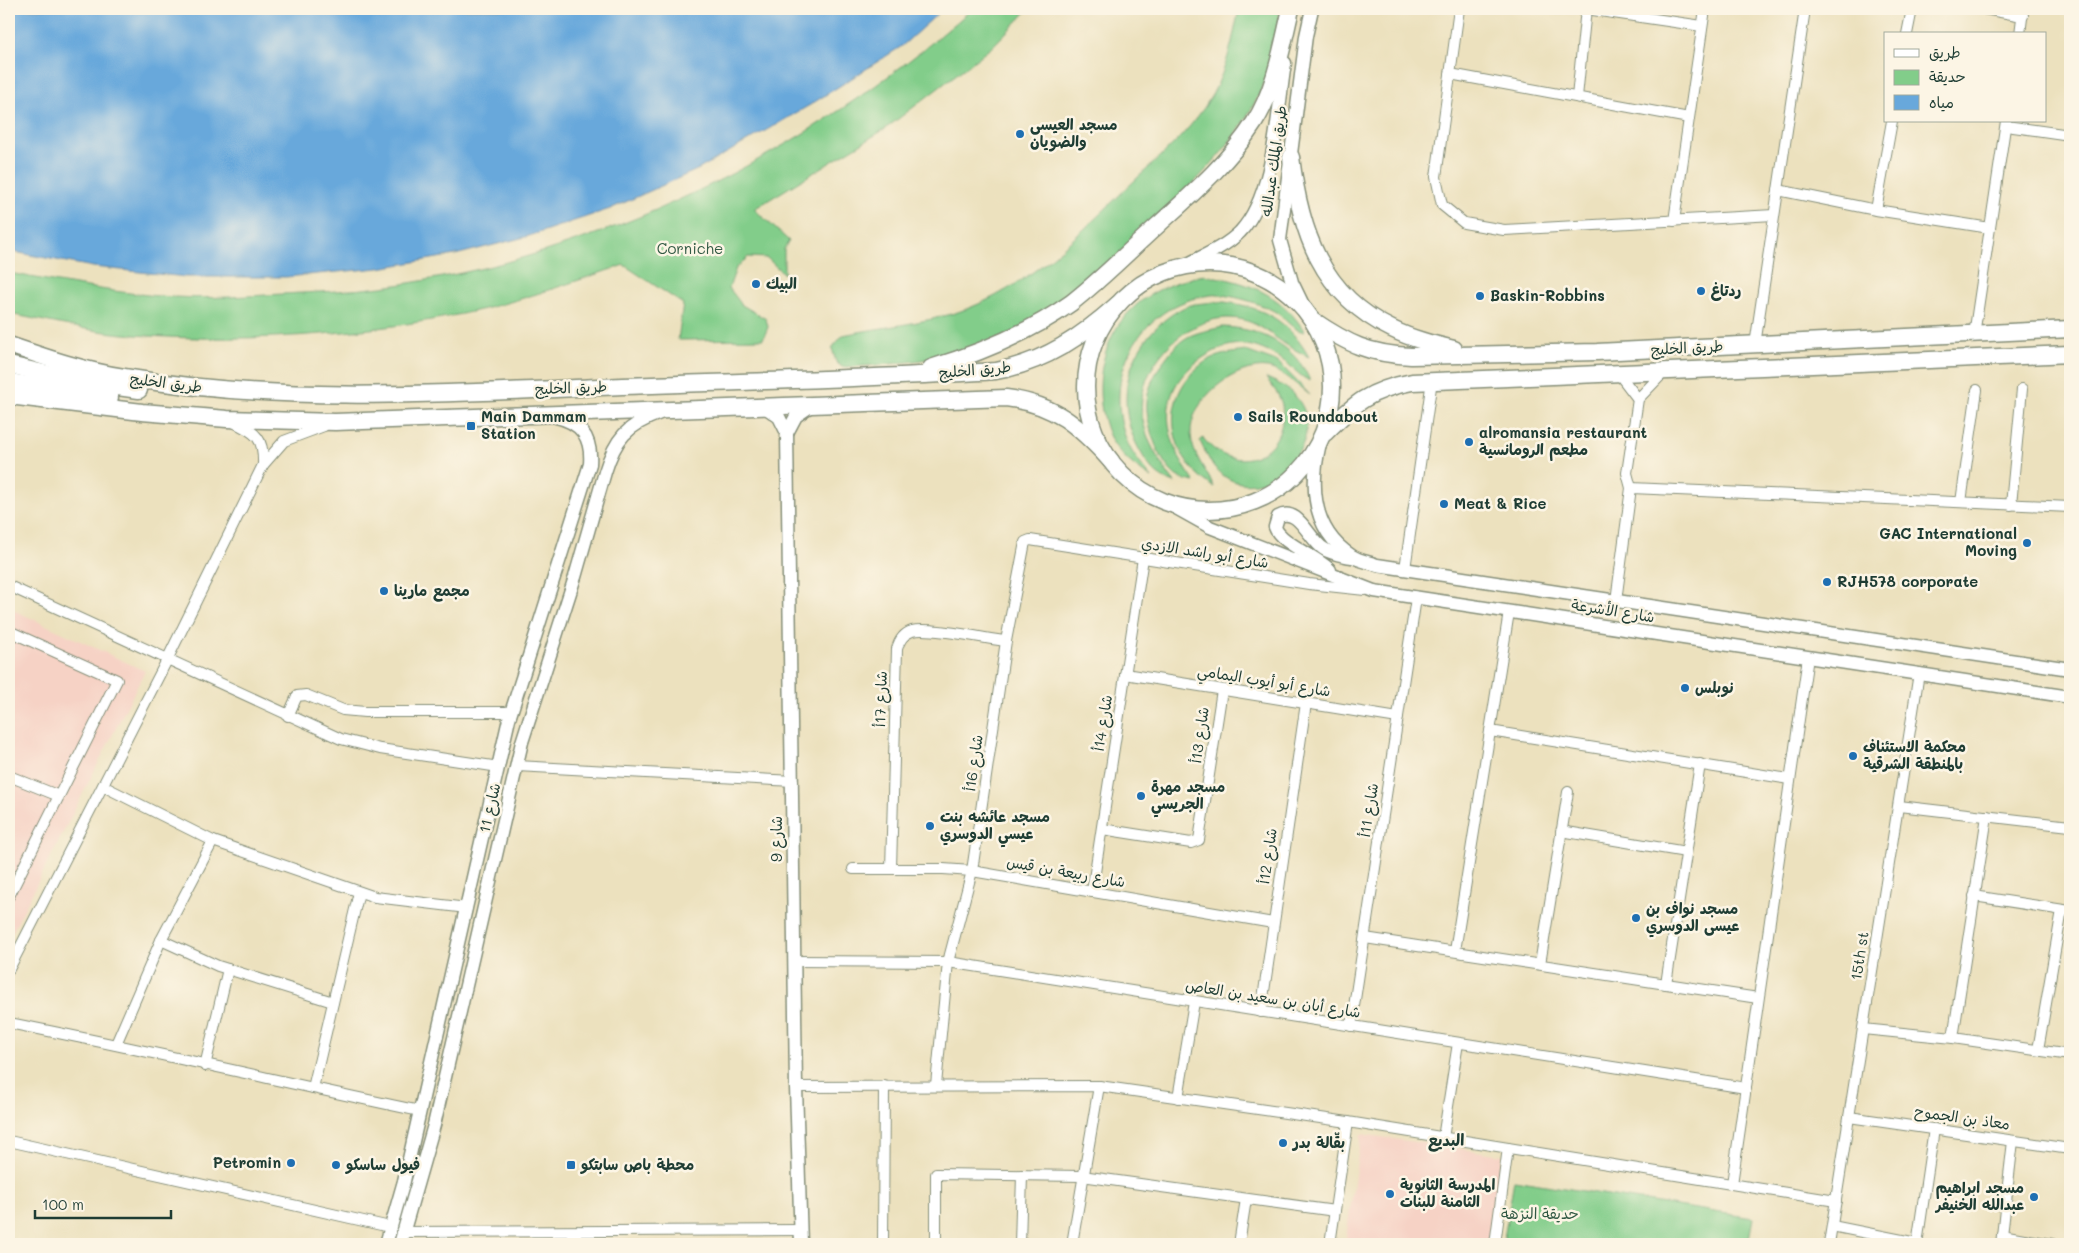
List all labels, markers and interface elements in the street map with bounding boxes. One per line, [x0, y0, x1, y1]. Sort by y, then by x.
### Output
legend [1884, 32, 2046, 122]
text: طريق [1929, 42, 1961, 62]
text: حديقة [1929, 66, 1966, 86]
text: مياه [1929, 92, 1954, 112]
street label: طريق الملك عبدالله [1255, 104, 1291, 218]
place label: مسجد العيسى والضويان [1030, 114, 1117, 152]
marker: مسجد العيسى والضويان [1014, 128, 1026, 140]
park label: Corniche [657, 238, 723, 258]
place label: البيك [766, 273, 797, 293]
marker: البيك [750, 278, 762, 290]
place label: ردتاغ [1711, 280, 1741, 301]
place label: Baskin-Robbins [1490, 285, 1605, 305]
marker: ردتاغ [1695, 285, 1707, 297]
marker: Baskin-Robbins [1474, 290, 1486, 302]
street label: طريق الخليج [1650, 335, 1724, 360]
street label: طريق الخليج [938, 356, 1012, 383]
street label: طريق الخليج [129, 368, 203, 397]
street label: طريق الخليج [534, 376, 608, 399]
place label: Main Dammam Station [481, 406, 586, 443]
place label: Sails Roundabout [1248, 406, 1378, 426]
marker: Sails Roundabout [1232, 411, 1244, 423]
marker: Main Dammam Station [465, 420, 477, 432]
place label: alromansia restaurant مطعم الرومانسية [1479, 422, 1648, 461]
marker: alromansia restaurant مطعم الرومانسية [1463, 436, 1475, 448]
place label: Meat & Rice [1454, 493, 1546, 513]
marker: Meat & Rice [1438, 498, 1450, 510]
place label: GAC International Moving [1879, 523, 2017, 560]
street label: شارع أبو راشد الازدي [1140, 532, 1270, 574]
marker: GAC International Moving [2021, 537, 2033, 549]
place label: RJH578 corporate [1837, 571, 1978, 591]
marker: RJH578 corporate [1821, 576, 1833, 588]
place label: مجمع مارينا [394, 580, 470, 602]
marker: مجمع مارينا [378, 585, 390, 597]
street label: شارع الأشرعة [1570, 594, 1656, 627]
street label: شارع أبو أيوب اليمامي [1195, 660, 1332, 704]
street label: شارع 17أ [869, 671, 892, 727]
place label: نوبلس [1695, 677, 1733, 698]
marker: نوبلس [1679, 682, 1691, 694]
street label: شارع 14أ [1088, 693, 1117, 752]
street label: شارع 13أ [1185, 706, 1214, 764]
street label: شارع 16أ [959, 733, 988, 792]
place label: محكمة الاستئناف بالمنطقة الشرقية [1863, 736, 1966, 773]
marker: محكمة الاستئناف بالمنطقة الشرقية [1847, 750, 1859, 762]
place label: مسجد مهرة الجريسي [1151, 776, 1225, 818]
street label: شارع 11 [474, 781, 505, 835]
street label: شارع 11أ [1354, 781, 1383, 838]
marker: مسجد مهرة الجريسي [1135, 790, 1147, 802]
place label: مسجد عائشه بنت عيسي الدوسري [940, 806, 1050, 848]
street label: شارع 9 [766, 816, 787, 862]
marker: مسجد عائشه بنت عيسي الدوسري [924, 820, 936, 832]
street label: شارع 12أ [1253, 827, 1282, 885]
street label: شارع ربيعة بن قيس [1005, 851, 1127, 892]
place label: مسجد نواف بن عيسى الدوسري [1646, 898, 1739, 938]
marker: مسجد نواف بن عيسى الدوسري [1630, 912, 1642, 924]
street label: 15th st [1845, 930, 1873, 982]
street label: شارع أبان بن سعيد بن العاص [1184, 974, 1362, 1023]
street label: معاذ بن الجموح [1913, 1100, 2011, 1135]
district label: البديع [1428, 1129, 1464, 1152]
place label: بقّالة بدر [1291, 1132, 1345, 1152]
marker: بقّالة بدر [1277, 1137, 1289, 1149]
place label: Petromin [213, 1152, 281, 1172]
place label: فيول ساسكو [345, 1154, 420, 1175]
place label: محطة باص سابتكو [580, 1154, 694, 1175]
marker: Petromin [285, 1157, 297, 1169]
marker: فيول ساسكو [330, 1159, 342, 1171]
marker: محطة باص سابتكو [565, 1159, 577, 1171]
place label: المدرسة الثانوية الثامنة للبنات [1400, 1174, 1495, 1211]
place label: مسجد ابراهيم عبدالله الخنيفر [1934, 1177, 2024, 1214]
scale bar [35, 1188, 171, 1220]
marker: المدرسة الثانوية الثامنة للبنات [1384, 1188, 1396, 1200]
marker: مسجد ابراهيم عبدالله الخنيفر [2028, 1191, 2040, 1203]
text: 100 m [42, 1194, 84, 1214]
park label: حديقة النزهة [1501, 1203, 1579, 1223]

